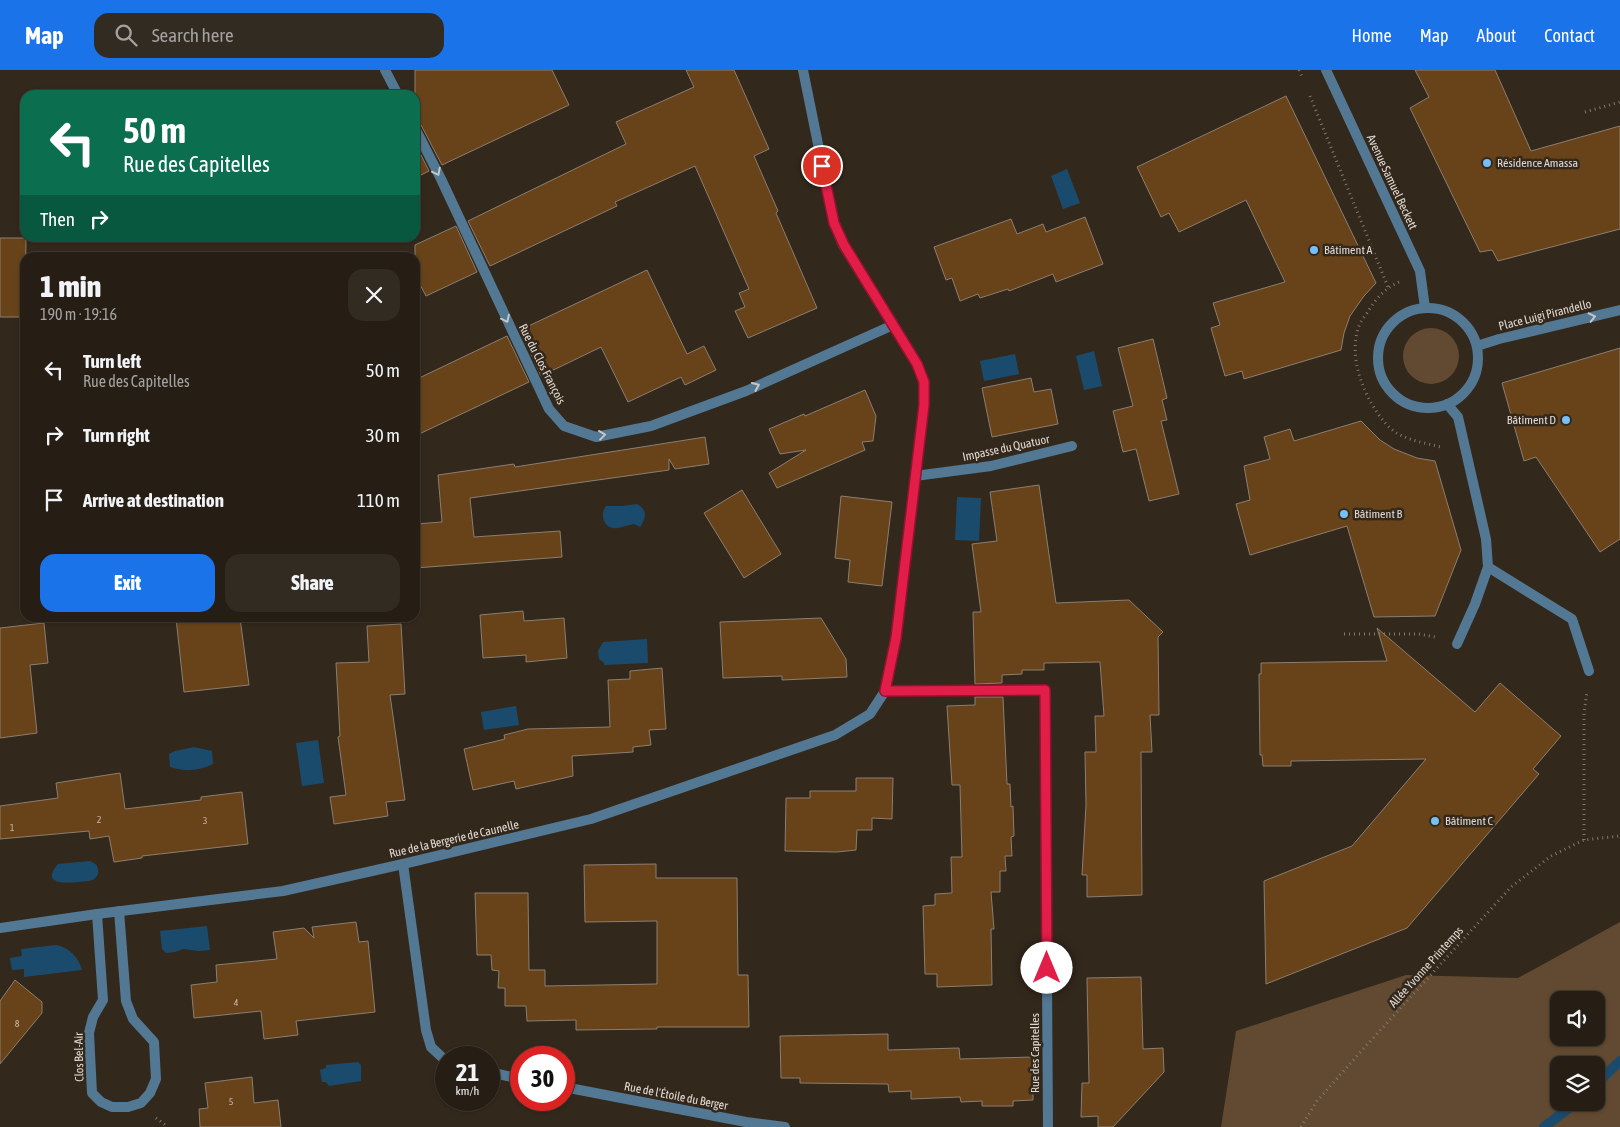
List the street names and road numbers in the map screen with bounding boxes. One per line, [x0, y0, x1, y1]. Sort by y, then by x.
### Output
street label: Avenue Samuel Beckett [1364, 132, 1420, 232]
street label: Place Luigi Pirandello [1497, 297, 1593, 333]
street label: Rue du Clos François [516, 321, 568, 407]
street label: Impasse du Quatuor [961, 432, 1051, 464]
street label: Rue de la Bergerie de Caunelle [388, 817, 520, 861]
street label: Allée Yvonne Printemps [1386, 924, 1466, 1010]
street label: Rue des Capitelles [1028, 1013, 1042, 1093]
street label: Clos Bel-Air [72, 1032, 86, 1082]
street label: Rue de l'Étoile du Berger [623, 1079, 729, 1113]

